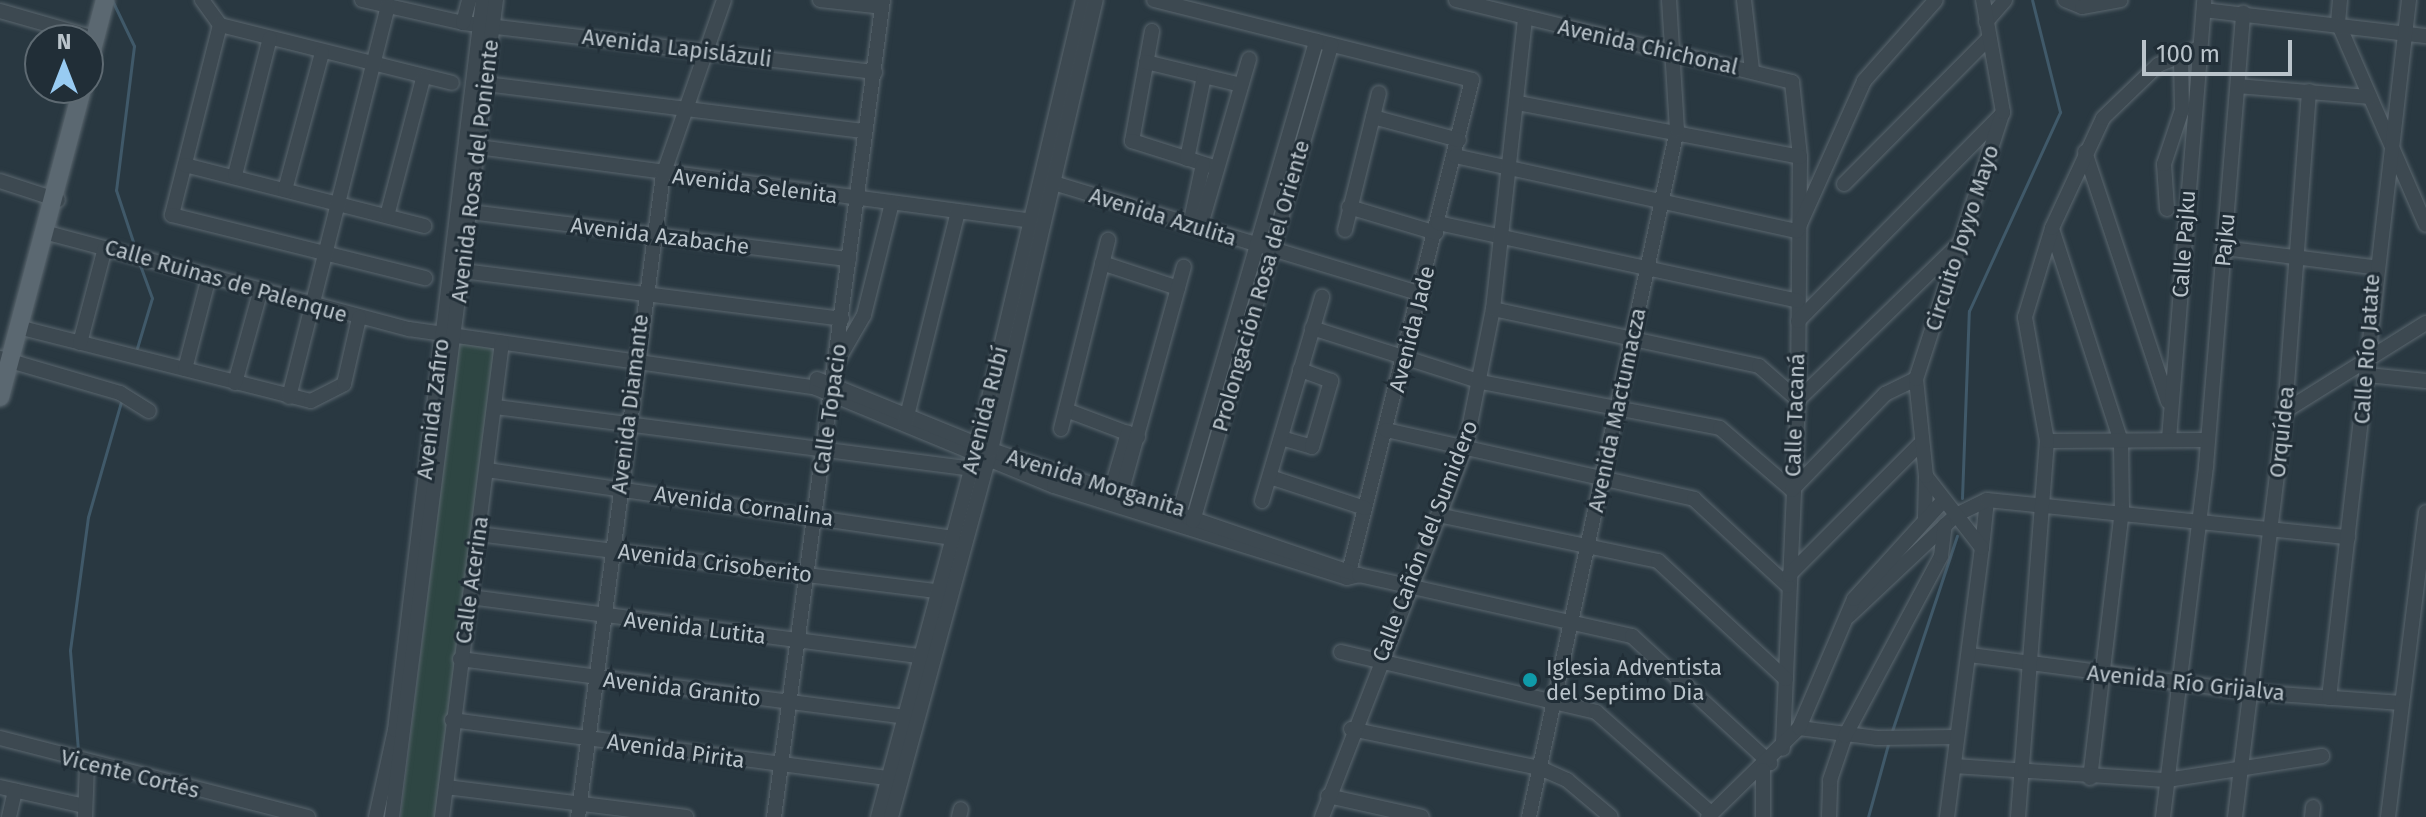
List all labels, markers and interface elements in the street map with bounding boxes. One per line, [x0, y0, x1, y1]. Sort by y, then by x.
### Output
street label: Avenida Chichonal [1555, 13, 1741, 81]
street label: Avenida Lapislázuli [581, 23, 773, 73]
north arrow [24, 24, 104, 104]
scale bar [2146, 24, 2296, 74]
text: N [57, 28, 71, 55]
street label: Avenida Rosa del Poniente [446, 38, 504, 304]
text: 100 m [2156, 40, 2220, 68]
street label: Prolongación Rosa del Oriente [1207, 137, 1315, 435]
street label: Circuito Joyyo Mayo [1919, 142, 2005, 334]
street label: Avenida Selenita [671, 163, 839, 209]
street label: Avenida Azulita [1086, 182, 1240, 252]
street label: Calle Pajku [2167, 189, 2201, 299]
street label: Avenida Azabache [569, 212, 751, 260]
street label: Pajku [2210, 212, 2240, 268]
street label: Calle Ruinas de Palenque [102, 234, 350, 328]
street label: Avenida Jade [1384, 263, 1440, 395]
street label: Calle Río Jatate [2349, 273, 2385, 425]
street label: Avenida Mactumacza [1582, 305, 1652, 515]
street label: Avenida Diamante [606, 313, 654, 495]
street label: Avenida Zafiro [411, 337, 455, 481]
street label: Calle Topacio [808, 342, 852, 476]
street label: Avenida Rubí [956, 343, 1014, 477]
street label: Calle Tacaná [1780, 353, 1810, 477]
street label: Orquídea [2264, 385, 2300, 479]
street label: Calle Cañón del Sumidero [1367, 417, 1483, 665]
street label: Avenida Morganita [1004, 443, 1188, 523]
street label: Avenida Cornalina [653, 480, 835, 532]
street label: Calle Acerina [450, 514, 494, 646]
street label: Avenida Crisoberito [616, 538, 814, 588]
street label: Avenida Lutita [623, 606, 767, 650]
place label: Iglesia Adventista del Septimo Dia [1546, 654, 1722, 706]
street label: Avenida Río Grijalva [2086, 659, 2286, 707]
street label: Avenida Granito [602, 666, 762, 712]
marker: Iglesia Adventista del Septimo Dia [1521, 671, 1539, 689]
street label: Avenida Pirita [605, 728, 747, 774]
street label: Vicente Cortés [58, 744, 202, 804]

